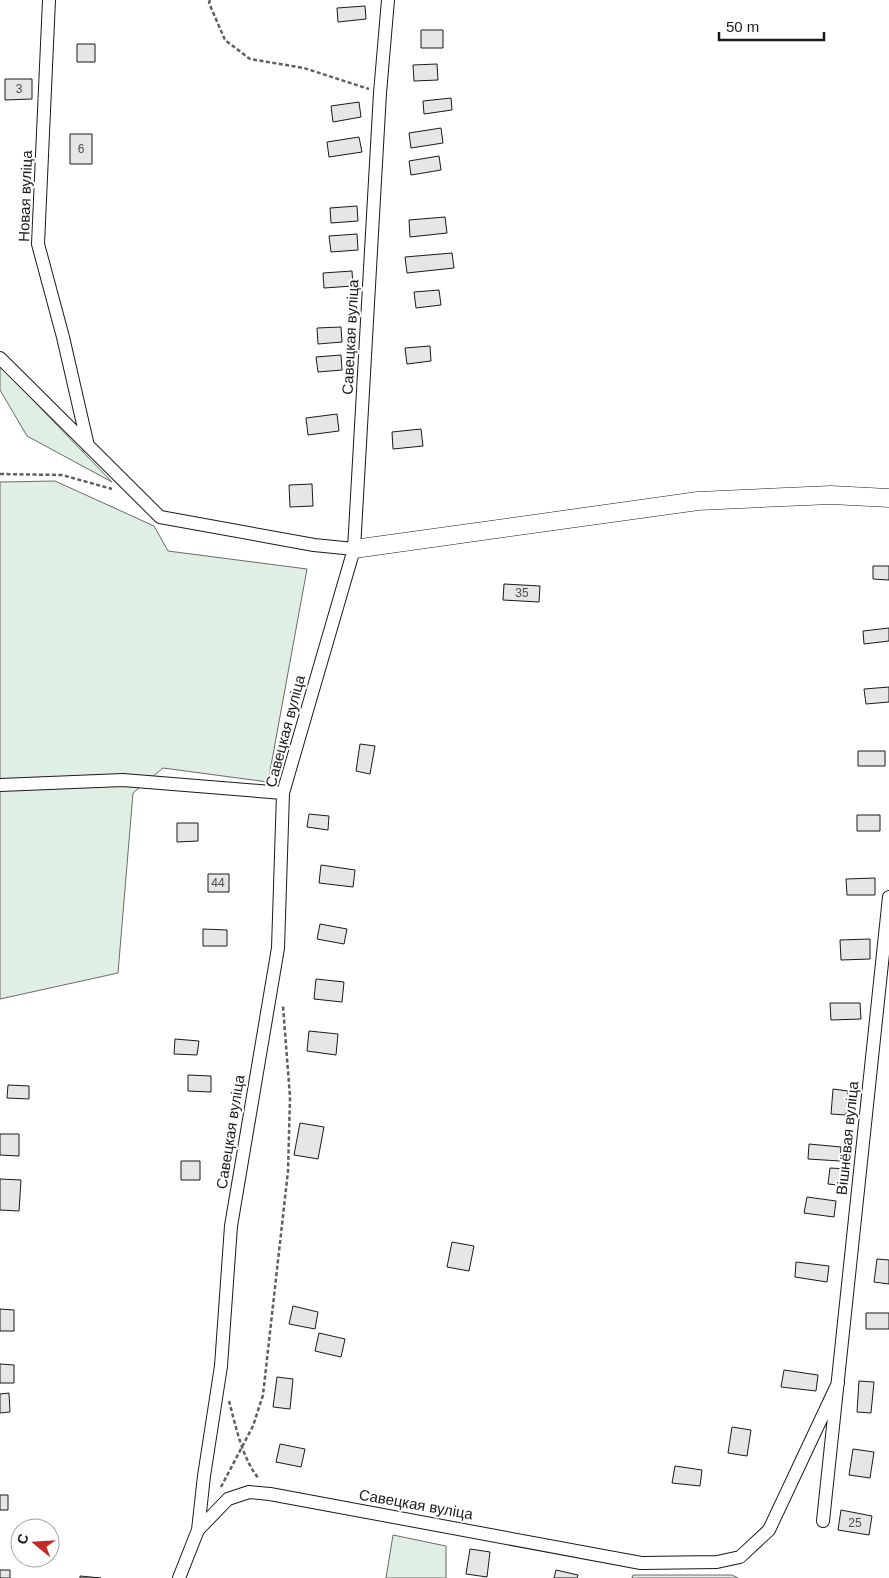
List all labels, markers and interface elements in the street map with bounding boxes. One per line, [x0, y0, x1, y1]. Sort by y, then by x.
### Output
scale bar [719, 10, 824, 42]
text: 50 m [726, 18, 759, 35]
house number: 3 [16, 82, 23, 96]
house number: 6 [78, 142, 85, 156]
street label: Новая вуліца [15, 149, 35, 242]
street label: Савецкая вуліца [338, 278, 362, 395]
house number: 35 [515, 586, 529, 600]
street label: Савецкая вуліца [262, 672, 308, 789]
house number: 44 [211, 876, 225, 890]
street label: Савецкая вуліца [213, 1073, 248, 1190]
street label: Вішнёвая вуліца [833, 1080, 861, 1196]
street label: Савецкая вуліца [358, 1486, 475, 1523]
house number: 25 [848, 1516, 862, 1530]
north arrow [10, 1518, 60, 1568]
text: С [13, 1532, 32, 1546]

